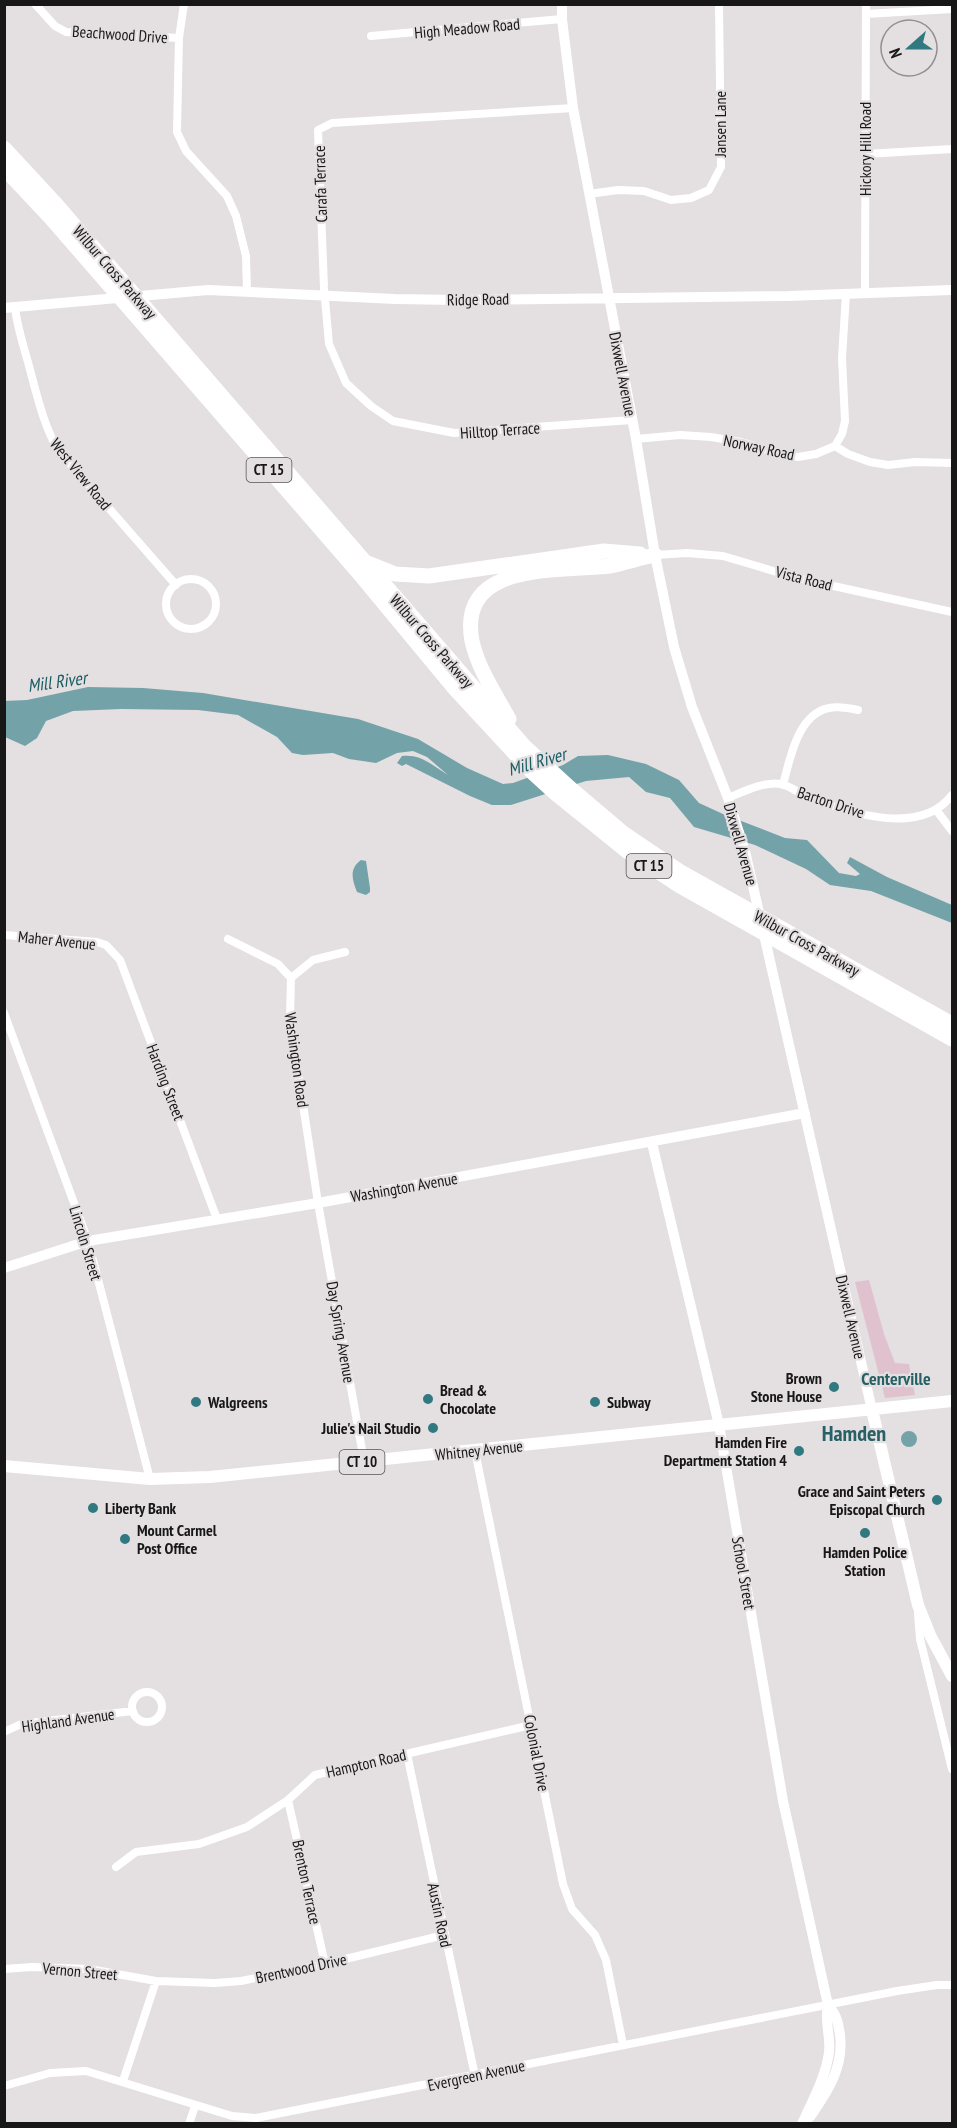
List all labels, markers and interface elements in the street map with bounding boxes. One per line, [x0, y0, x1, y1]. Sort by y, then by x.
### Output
street label: High Meadow Road [413, 13, 521, 43]
north arrow [879, 18, 939, 78]
street label: Beachwood Drive [72, 21, 168, 47]
text: N [884, 46, 906, 61]
street label: Jansen Lane [710, 91, 730, 158]
street label: Hickory Hill Road [855, 102, 875, 196]
street label: Carafa Terrace [309, 145, 331, 223]
street label: Wilbur Cross Parkway [69, 221, 161, 323]
street label: Ridge Road [447, 288, 509, 310]
street label: Dixwell Avenue [605, 330, 641, 418]
street label: Hilltop Terrace [459, 417, 541, 443]
street label: Norway Road [722, 430, 796, 464]
street label: West View Road [46, 434, 116, 514]
road number: CT 15 [246, 458, 292, 482]
street label: Vista Road [773, 561, 835, 595]
street label: Wilbur Cross Parkway [386, 590, 478, 692]
water label: Mill River [26, 666, 91, 697]
water label: Mill River [505, 741, 572, 781]
street label: Barton Drive [795, 782, 867, 822]
street label: Dixwell Avenue [720, 800, 762, 888]
road number: CT 15 [626, 854, 672, 878]
street label: Wilbur Cross Parkway [751, 906, 863, 980]
street label: Maher Avenue [17, 926, 97, 954]
street label: Washington Road [280, 1011, 314, 1109]
street label: Harding Street [142, 1041, 190, 1124]
street label: Washington Avenue [349, 1168, 459, 1206]
street label: Lincoln Street [65, 1203, 107, 1283]
street label: Dixwell Avenue [832, 1273, 870, 1361]
street label: Day Spring Avenue [322, 1280, 360, 1384]
district label: Centerville [861, 1367, 931, 1390]
place label: Brown Stone House [751, 1368, 822, 1406]
place label: Bread & Chocolate [440, 1380, 496, 1418]
marker: Brown Stone House [827, 1380, 841, 1394]
place label: Walgreens [207, 1392, 268, 1412]
marker: Bread & Chocolate [421, 1392, 435, 1406]
place label: Subway [607, 1392, 651, 1412]
marker: Walgreens [189, 1395, 203, 1409]
marker: Subway [588, 1395, 602, 1409]
place label: Julie's Nail Studio [321, 1418, 421, 1438]
district label: Hamden [822, 1419, 886, 1447]
marker: Julie's Nail Studio [426, 1421, 440, 1435]
place label: Hamden Fire Department Station 4 [664, 1432, 787, 1470]
street label: Whitney Avenue [434, 1435, 524, 1465]
marker: Hamden Fire Department Station 4 [792, 1444, 806, 1458]
road number: CT 10 [340, 1450, 385, 1474]
place label: Grace and Saint Peters Episcopal Church [798, 1481, 925, 1519]
marker: Grace and Saint Peters Episcopal Church [930, 1493, 944, 1507]
place label: Liberty Bank [105, 1498, 177, 1518]
marker: Liberty Bank [86, 1501, 100, 1515]
place label: Mount Carmel Post Office [137, 1520, 217, 1558]
marker: Hamden Police Station [858, 1526, 872, 1540]
marker: Mount Carmel Post Office [118, 1532, 132, 1546]
street label: School Street [728, 1535, 760, 1612]
place label: Hamden Police Station [823, 1542, 907, 1580]
street label: Highland Avenue [20, 1704, 116, 1736]
street label: Colonial Drive [520, 1713, 554, 1793]
street label: Hampton Road [324, 1744, 408, 1782]
street label: Brenton Terrace [288, 1838, 326, 1926]
street label: Austin Road [423, 1881, 457, 1949]
street label: Brentwood Drive [254, 1949, 348, 1987]
street label: Vernon Street [41, 1958, 119, 1984]
street label: Evergreen Avenue [426, 2055, 526, 2095]

